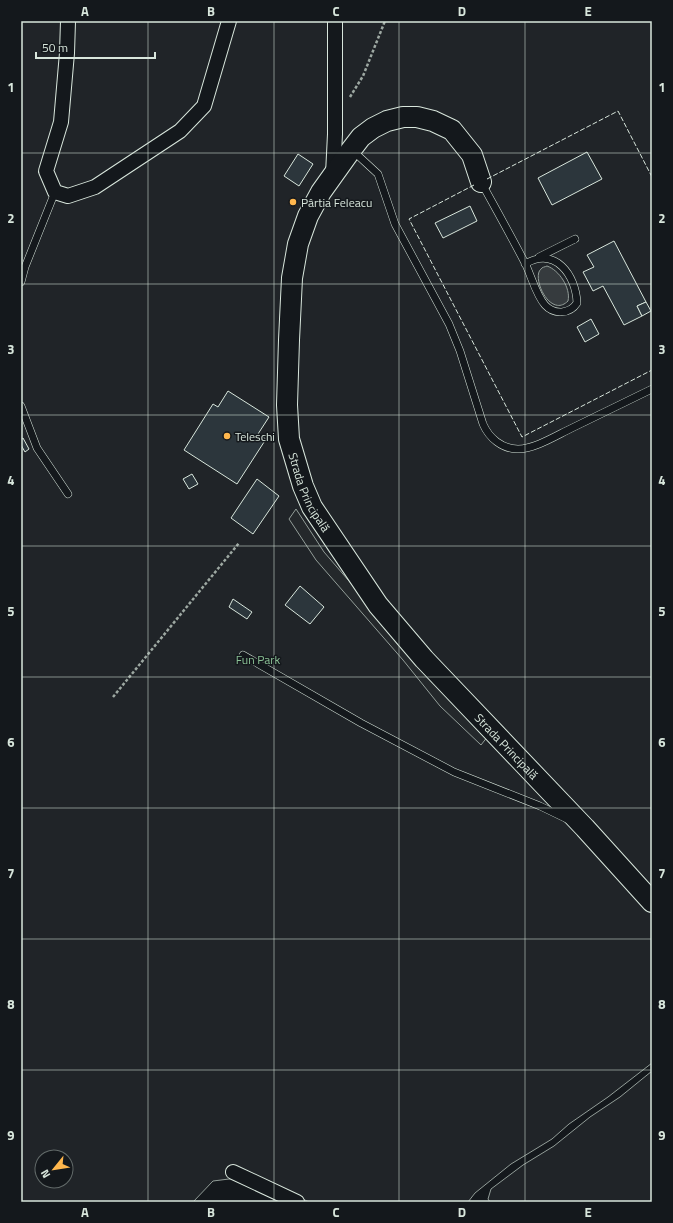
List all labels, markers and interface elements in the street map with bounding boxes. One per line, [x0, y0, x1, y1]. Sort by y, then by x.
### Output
text: A [81, 1, 89, 21]
text: B [207, 1, 215, 21]
text: C [332, 1, 340, 21]
text: D [458, 1, 466, 21]
text: E [584, 1, 592, 21]
scale bar [36, 34, 155, 60]
text: 50 m [42, 38, 68, 57]
text: 1 [7, 77, 15, 97]
text: 1 [658, 77, 666, 97]
place label: Pârtia Feleacu [301, 193, 372, 212]
marker: Pârtia Feleacu [288, 197, 298, 207]
text: 2 [7, 208, 15, 228]
text: 2 [658, 208, 666, 228]
text: 3 [7, 339, 15, 359]
text: 3 [658, 339, 666, 359]
place label: Teleschi [235, 427, 275, 446]
marker: Teleschi [222, 431, 232, 441]
street label: Strada Principală [284, 450, 335, 535]
text: 4 [7, 470, 15, 490]
text: 4 [658, 470, 666, 490]
text: 5 [7, 601, 15, 621]
text: 5 [658, 601, 666, 621]
park label: Fun Park [236, 650, 281, 669]
street label: Strada Principală [471, 709, 543, 783]
text: 6 [7, 732, 15, 752]
text: 6 [658, 732, 666, 752]
text: 7 [7, 863, 15, 883]
text: 7 [658, 863, 666, 883]
text: 8 [7, 994, 15, 1014]
text: 8 [658, 994, 666, 1014]
text: 9 [7, 1125, 15, 1145]
text: 9 [658, 1125, 666, 1145]
north arrow [34, 1149, 74, 1189]
text: N [37, 1167, 54, 1181]
text: A [81, 1202, 89, 1222]
text: B [207, 1202, 215, 1222]
text: C [332, 1202, 340, 1222]
text: D [458, 1202, 466, 1222]
text: E [584, 1202, 592, 1222]

